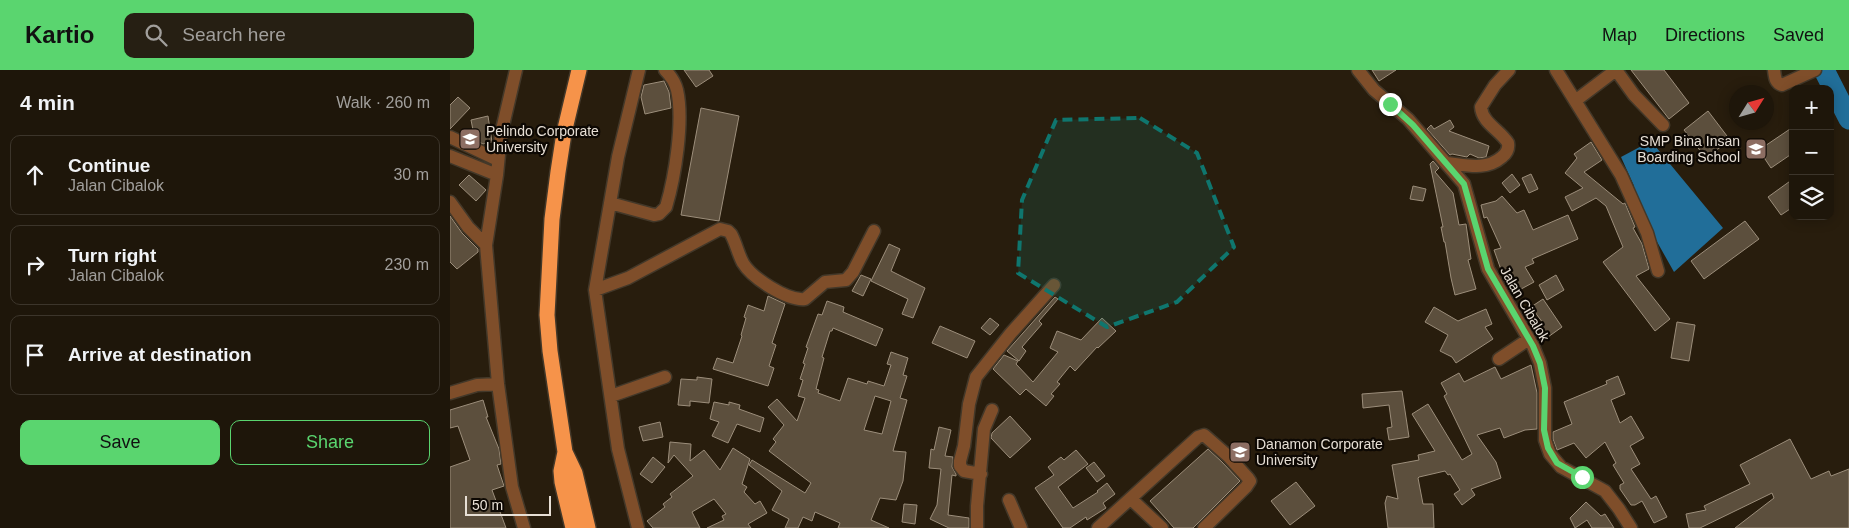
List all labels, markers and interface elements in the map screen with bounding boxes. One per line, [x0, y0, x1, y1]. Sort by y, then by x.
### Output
search box [124, 13, 474, 58]
text: Kartio [25, 21, 94, 48]
icon: search [142, 21, 170, 49]
text: Search here [182, 24, 286, 45]
text: Map [1602, 25, 1637, 45]
text: Directions [1665, 25, 1745, 45]
text: Saved [1773, 25, 1824, 45]
north arrow [1729, 85, 1774, 130]
map controls [1789, 85, 1834, 220]
button: + [1789, 85, 1834, 130]
text: 4 min [20, 91, 75, 114]
route end [1379, 93, 1402, 116]
text: Walk · 260 m [336, 94, 430, 111]
place label: Pelindo Corporate University [486, 123, 599, 155]
school or university icon: Pelindo Corporate University [458, 127, 482, 151]
button: − [1789, 130, 1834, 175]
place label: SMP Bina Insan Boarding School [1637, 133, 1740, 165]
school or university icon: SMP Bina Insan Boarding School [1744, 137, 1768, 161]
text: Continue [68, 155, 150, 176]
icon: ahead [21, 161, 49, 189]
text: 30 m [393, 166, 429, 183]
button: layers [1789, 175, 1834, 220]
text: Jalan Cibalok [68, 177, 164, 194]
text: Turn right [68, 245, 156, 266]
icon: right [21, 251, 49, 279]
text: 230 m [385, 256, 429, 273]
street label: Jalan Cibalok [1497, 264, 1553, 345]
text: Jalan Cibalok [68, 267, 164, 284]
icon: arrive [21, 341, 49, 369]
text: Arrive at destination [68, 344, 252, 365]
button: Save [20, 420, 220, 465]
button: Share [230, 420, 430, 465]
place label: Danamon Corporate University [1256, 436, 1383, 468]
school or university icon: Danamon Corporate University [1228, 440, 1252, 464]
route start [1571, 466, 1594, 489]
scale bar [465, 493, 551, 516]
text: 50 m [472, 497, 503, 513]

